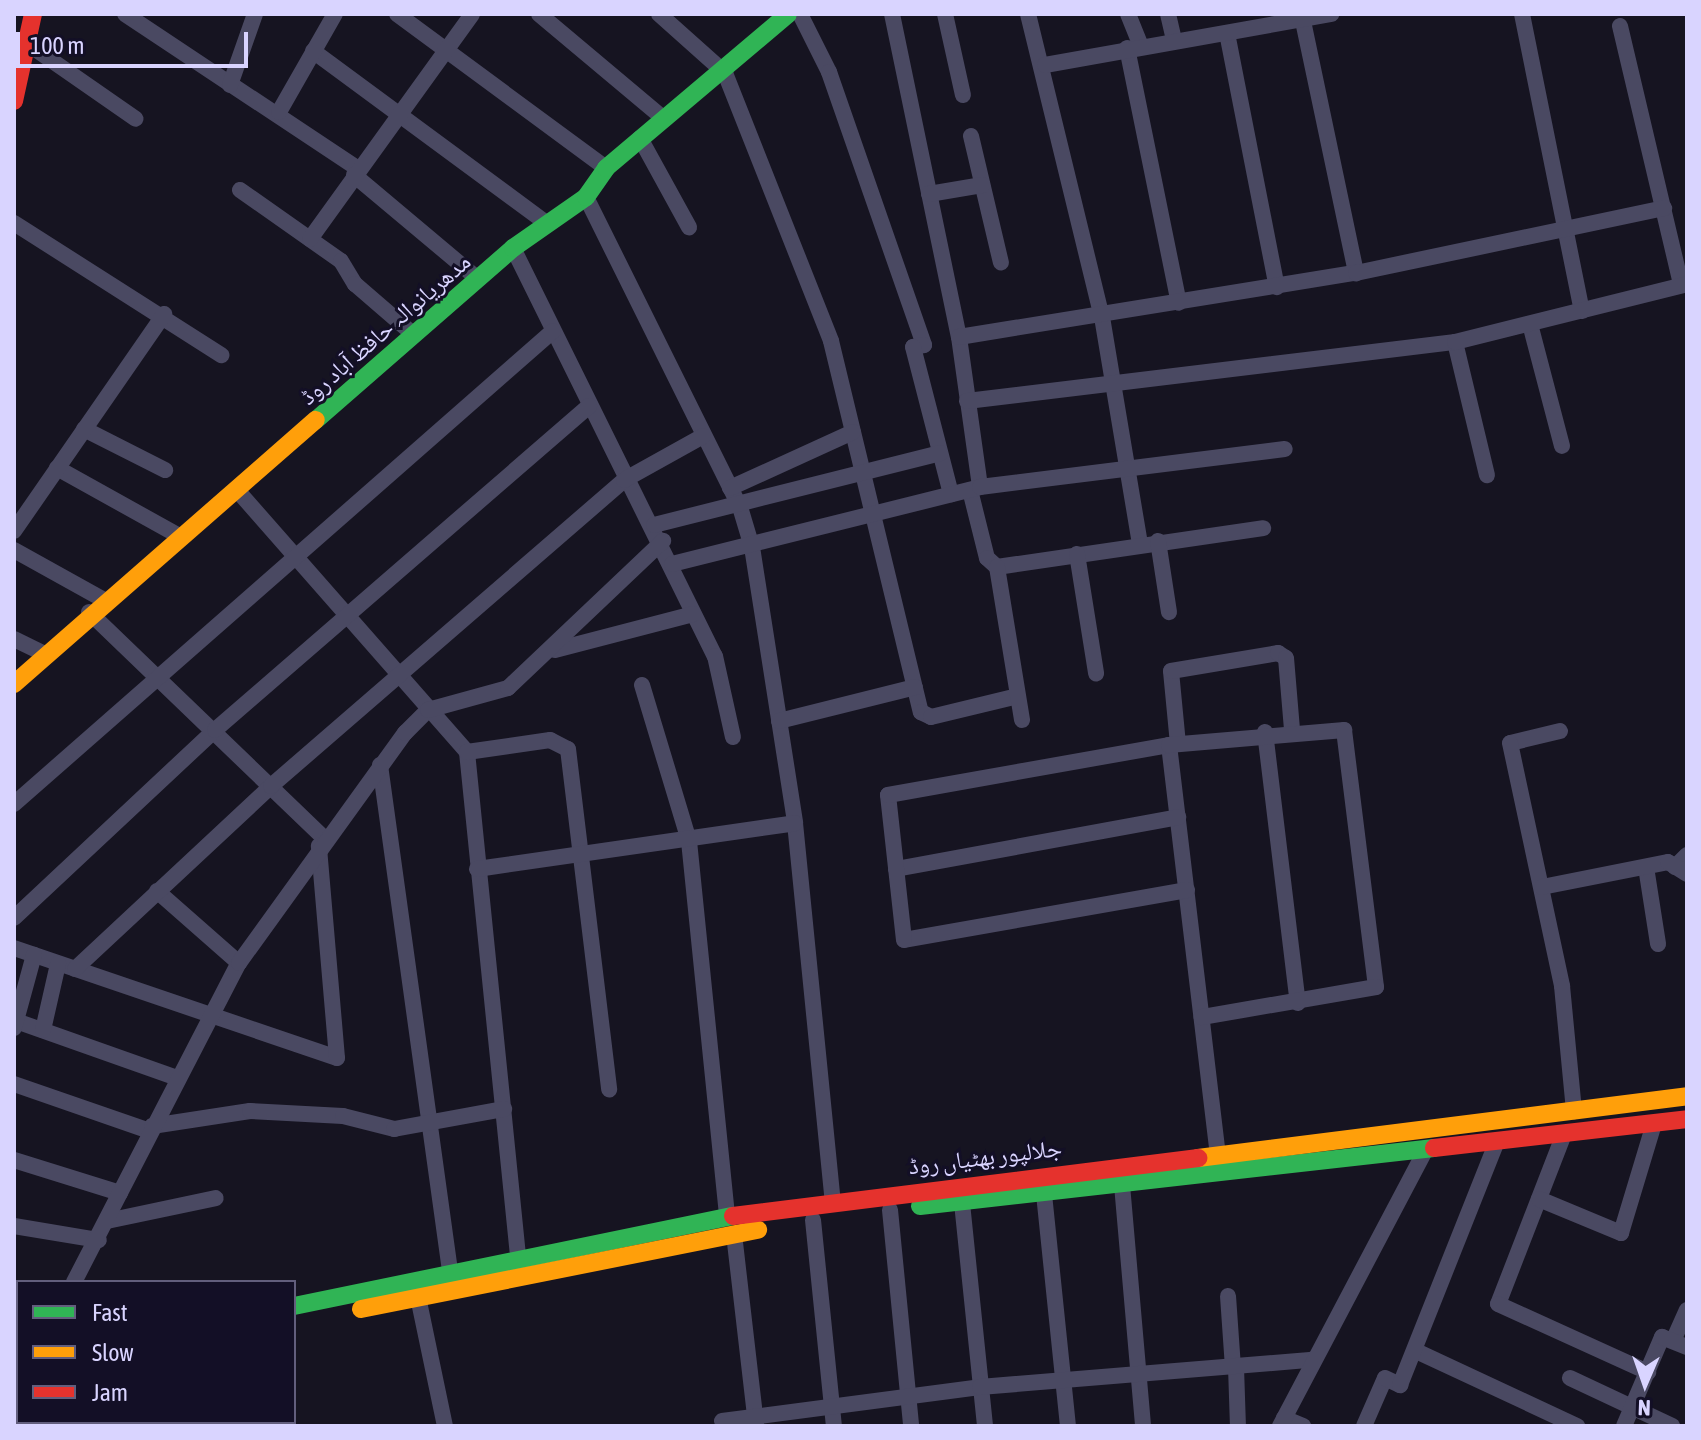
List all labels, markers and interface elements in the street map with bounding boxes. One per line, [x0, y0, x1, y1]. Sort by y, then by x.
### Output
scale bar [20, 16, 252, 66]
text: 100 m [30, 32, 84, 59]
street label: مدھریانوالہ حافظ آباد روڈ [294, 247, 476, 411]
street label: جلالپور بھٹیاں روڈ [907, 1133, 1063, 1181]
legend [16, 1280, 296, 1424]
text: Fast [92, 1299, 128, 1326]
text: Slow [92, 1339, 134, 1366]
north arrow [1605, 1344, 1685, 1424]
text: Jam [92, 1379, 128, 1406]
text: N [1637, 1395, 1651, 1421]

